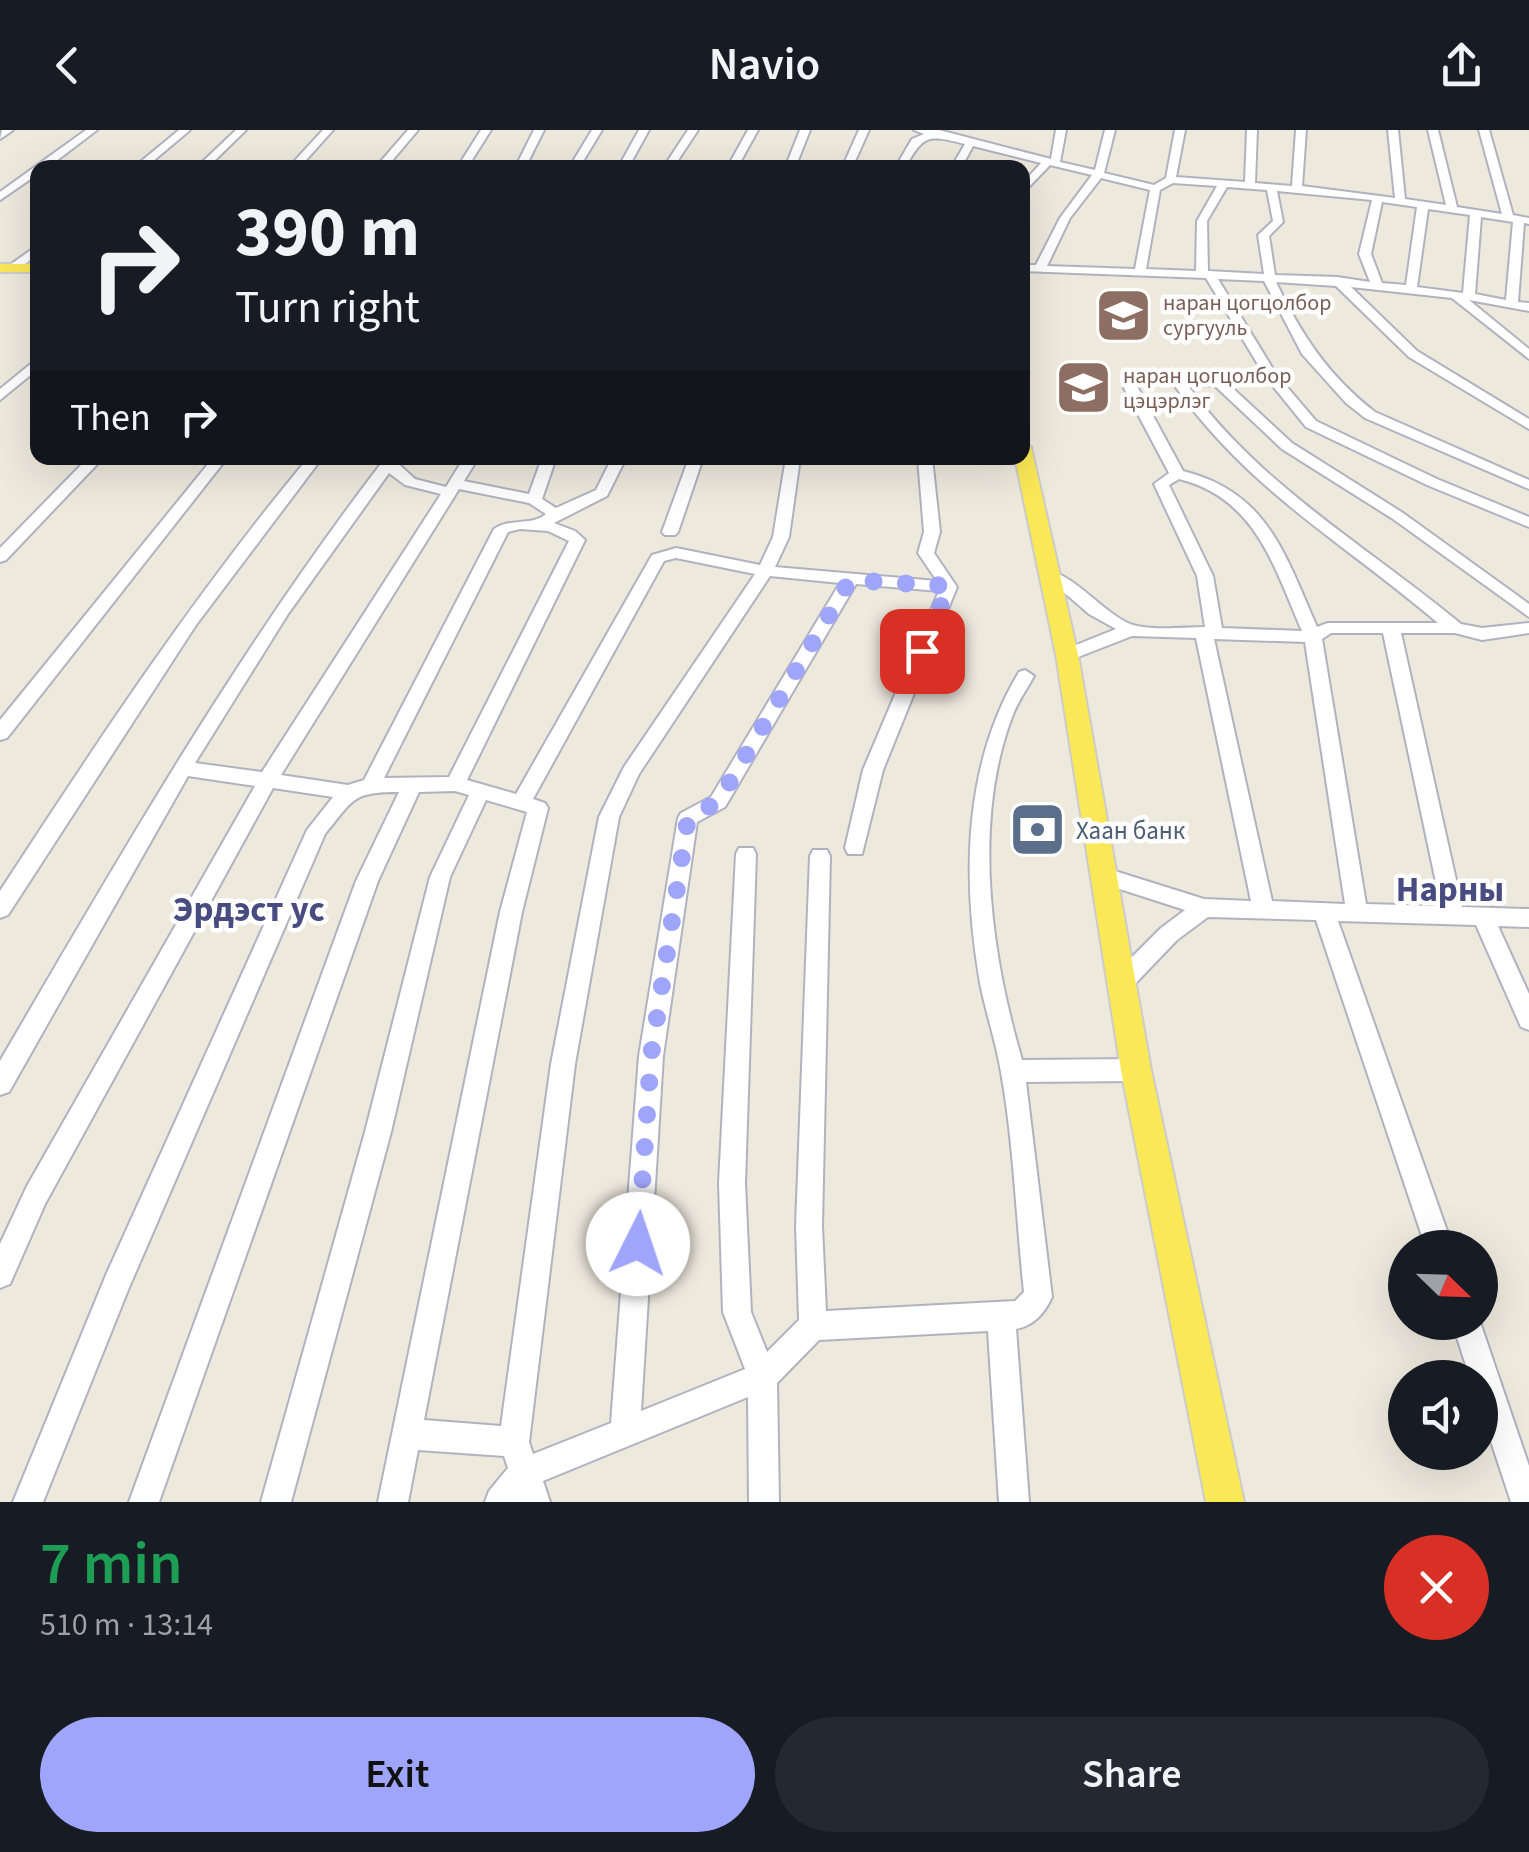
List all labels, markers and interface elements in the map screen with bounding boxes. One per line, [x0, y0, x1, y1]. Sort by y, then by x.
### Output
text: Navio [709, 33, 820, 97]
icon: back [40, 38, 95, 93]
icon: share [1434, 38, 1489, 93]
text: 390 m [235, 183, 420, 283]
icon: right [70, 200, 200, 330]
text: Turn right [235, 276, 420, 340]
school or university icon: наран цогцолбор сургууль [1094, 285, 1154, 345]
place label: наран цогцолбор сургууль [1163, 287, 1331, 344]
school or university icon: наран цогцолбор цэцэрлэг [1054, 358, 1114, 418]
place label: наран цогцолбор цэцэрлэг [1123, 360, 1291, 417]
icon: right [171, 390, 226, 445]
text: Then [70, 391, 151, 445]
pin [880, 609, 965, 694]
icon: arrive [895, 624, 950, 679]
bank icon: Хаан банк [1007, 800, 1067, 860]
place label: Хаан банк [1076, 813, 1186, 849]
district label: Нарны [1396, 865, 1504, 915]
district label: Эрдэст ус [173, 885, 325, 935]
position arrow [586, 1192, 690, 1296]
north arrow [1388, 1230, 1498, 1340]
map controls [1388, 1230, 1498, 1470]
button: sound [1388, 1360, 1498, 1470]
text: 7 min [40, 1522, 183, 1607]
button: close [1384, 1535, 1489, 1640]
text: 510 m · 13:14 [40, 1602, 213, 1648]
button: Exit [40, 1717, 755, 1832]
button: Share [775, 1717, 1489, 1832]

